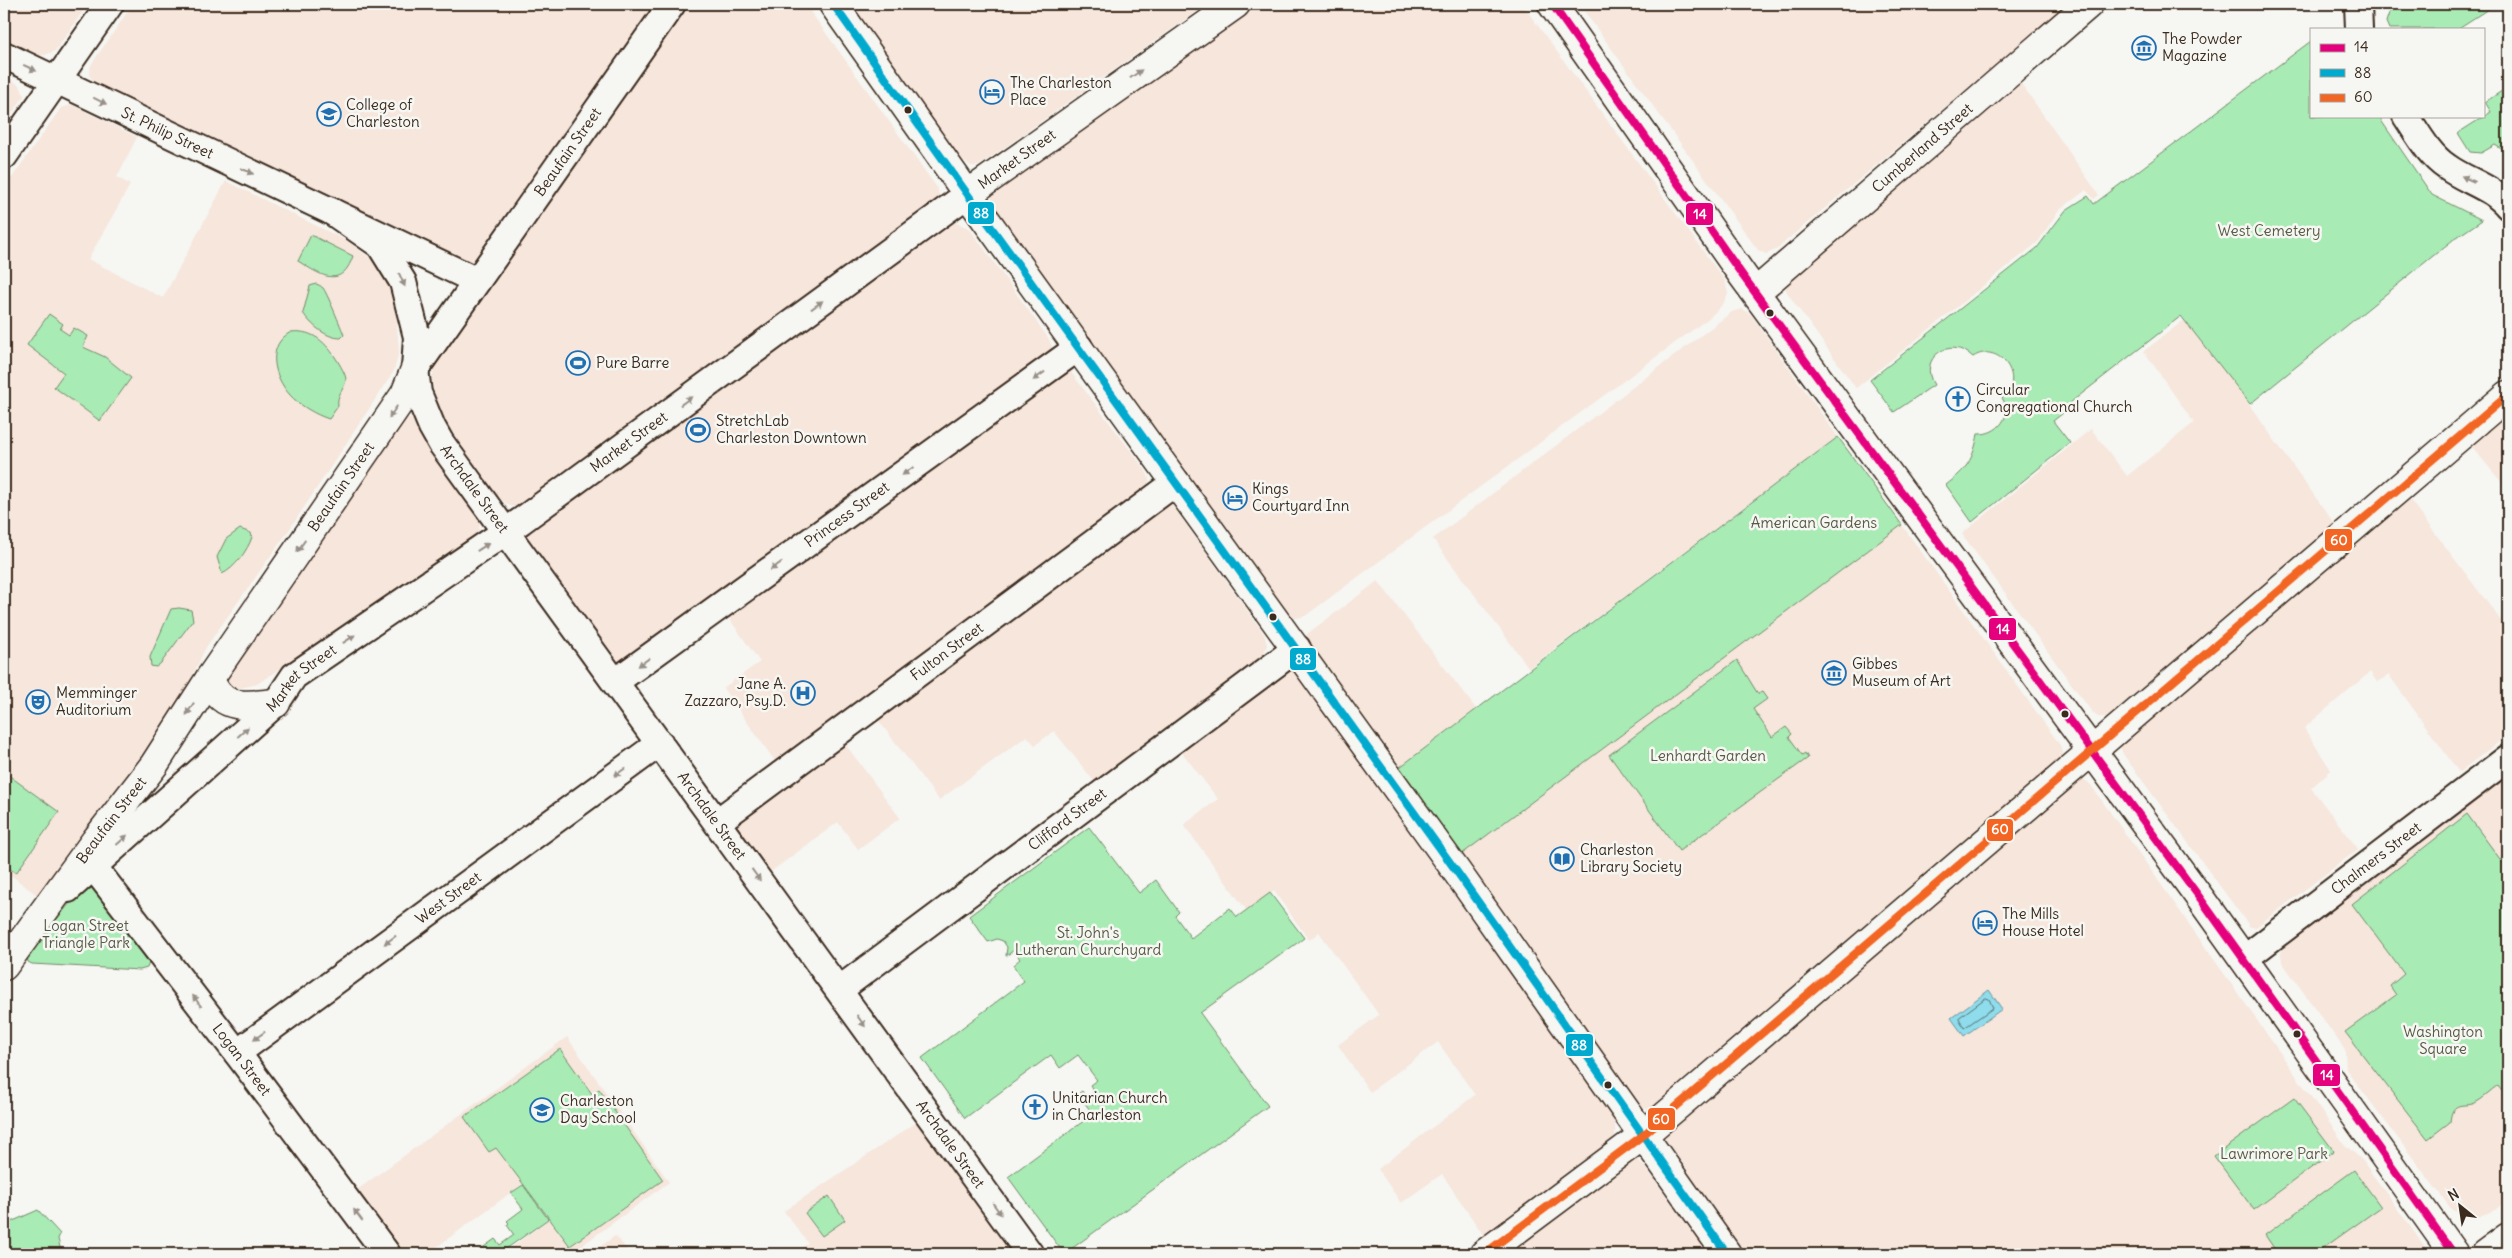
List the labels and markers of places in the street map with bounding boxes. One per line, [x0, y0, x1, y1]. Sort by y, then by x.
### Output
place label: The Powder Magazine [2162, 29, 2242, 65]
museum icon: The Powder Magazine [2131, 35, 2157, 61]
place label: The Charleston Place [1010, 73, 1112, 109]
hotel icon: The Charleston Place [979, 79, 1005, 105]
place label: College of Charleston [346, 95, 420, 131]
school or university icon: College of Charleston [316, 101, 342, 127]
unlabelled marker [903, 105, 913, 115]
unlabelled marker [1765, 308, 1775, 318]
sports icon: Pure Barre [565, 350, 591, 376]
place label: Pure Barre [596, 353, 669, 372]
place label: Circular Congregational Church [1976, 380, 2133, 416]
church icon: Circular Congregational Church [1945, 386, 1971, 412]
place label: StretchLab Charleston Downtown [716, 411, 867, 447]
sports icon: StretchLab Charleston Downtown [685, 417, 711, 443]
place label: Kings Courtyard Inn [1252, 479, 1350, 515]
hotel icon: Kings Courtyard Inn [1222, 485, 1248, 511]
unlabelled marker [1268, 612, 1278, 622]
place label: Gibbes Museum of Art [1852, 654, 1951, 690]
museum icon: Gibbes Museum of Art [1821, 660, 1847, 686]
place label: Jane A. Zazzaro, Psy.D. [684, 674, 786, 710]
hospital icon: Jane A. Zazzaro, Psy.D. [790, 680, 816, 706]
place label: Memminger Auditorium [56, 683, 137, 719]
theatre icon: Memminger Auditorium [25, 689, 51, 715]
unlabelled marker [2060, 709, 2070, 719]
place label: Charleston Library Society [1580, 840, 1682, 876]
library icon: Charleston Library Society [1549, 846, 1575, 872]
place label: The Mills House Hotel [2002, 904, 2084, 940]
hotel icon: The Mills House Hotel [1972, 910, 1998, 936]
unlabelled marker [2292, 1029, 2302, 1039]
unlabelled marker [1603, 1080, 1613, 1090]
place label: Unitarian Church in Charleston [1052, 1088, 1168, 1124]
place label: Charleston Day School [560, 1091, 636, 1127]
church icon: Unitarian Church in Charleston [1022, 1094, 1048, 1120]
school or university icon: Charleston Day School [529, 1097, 555, 1123]

